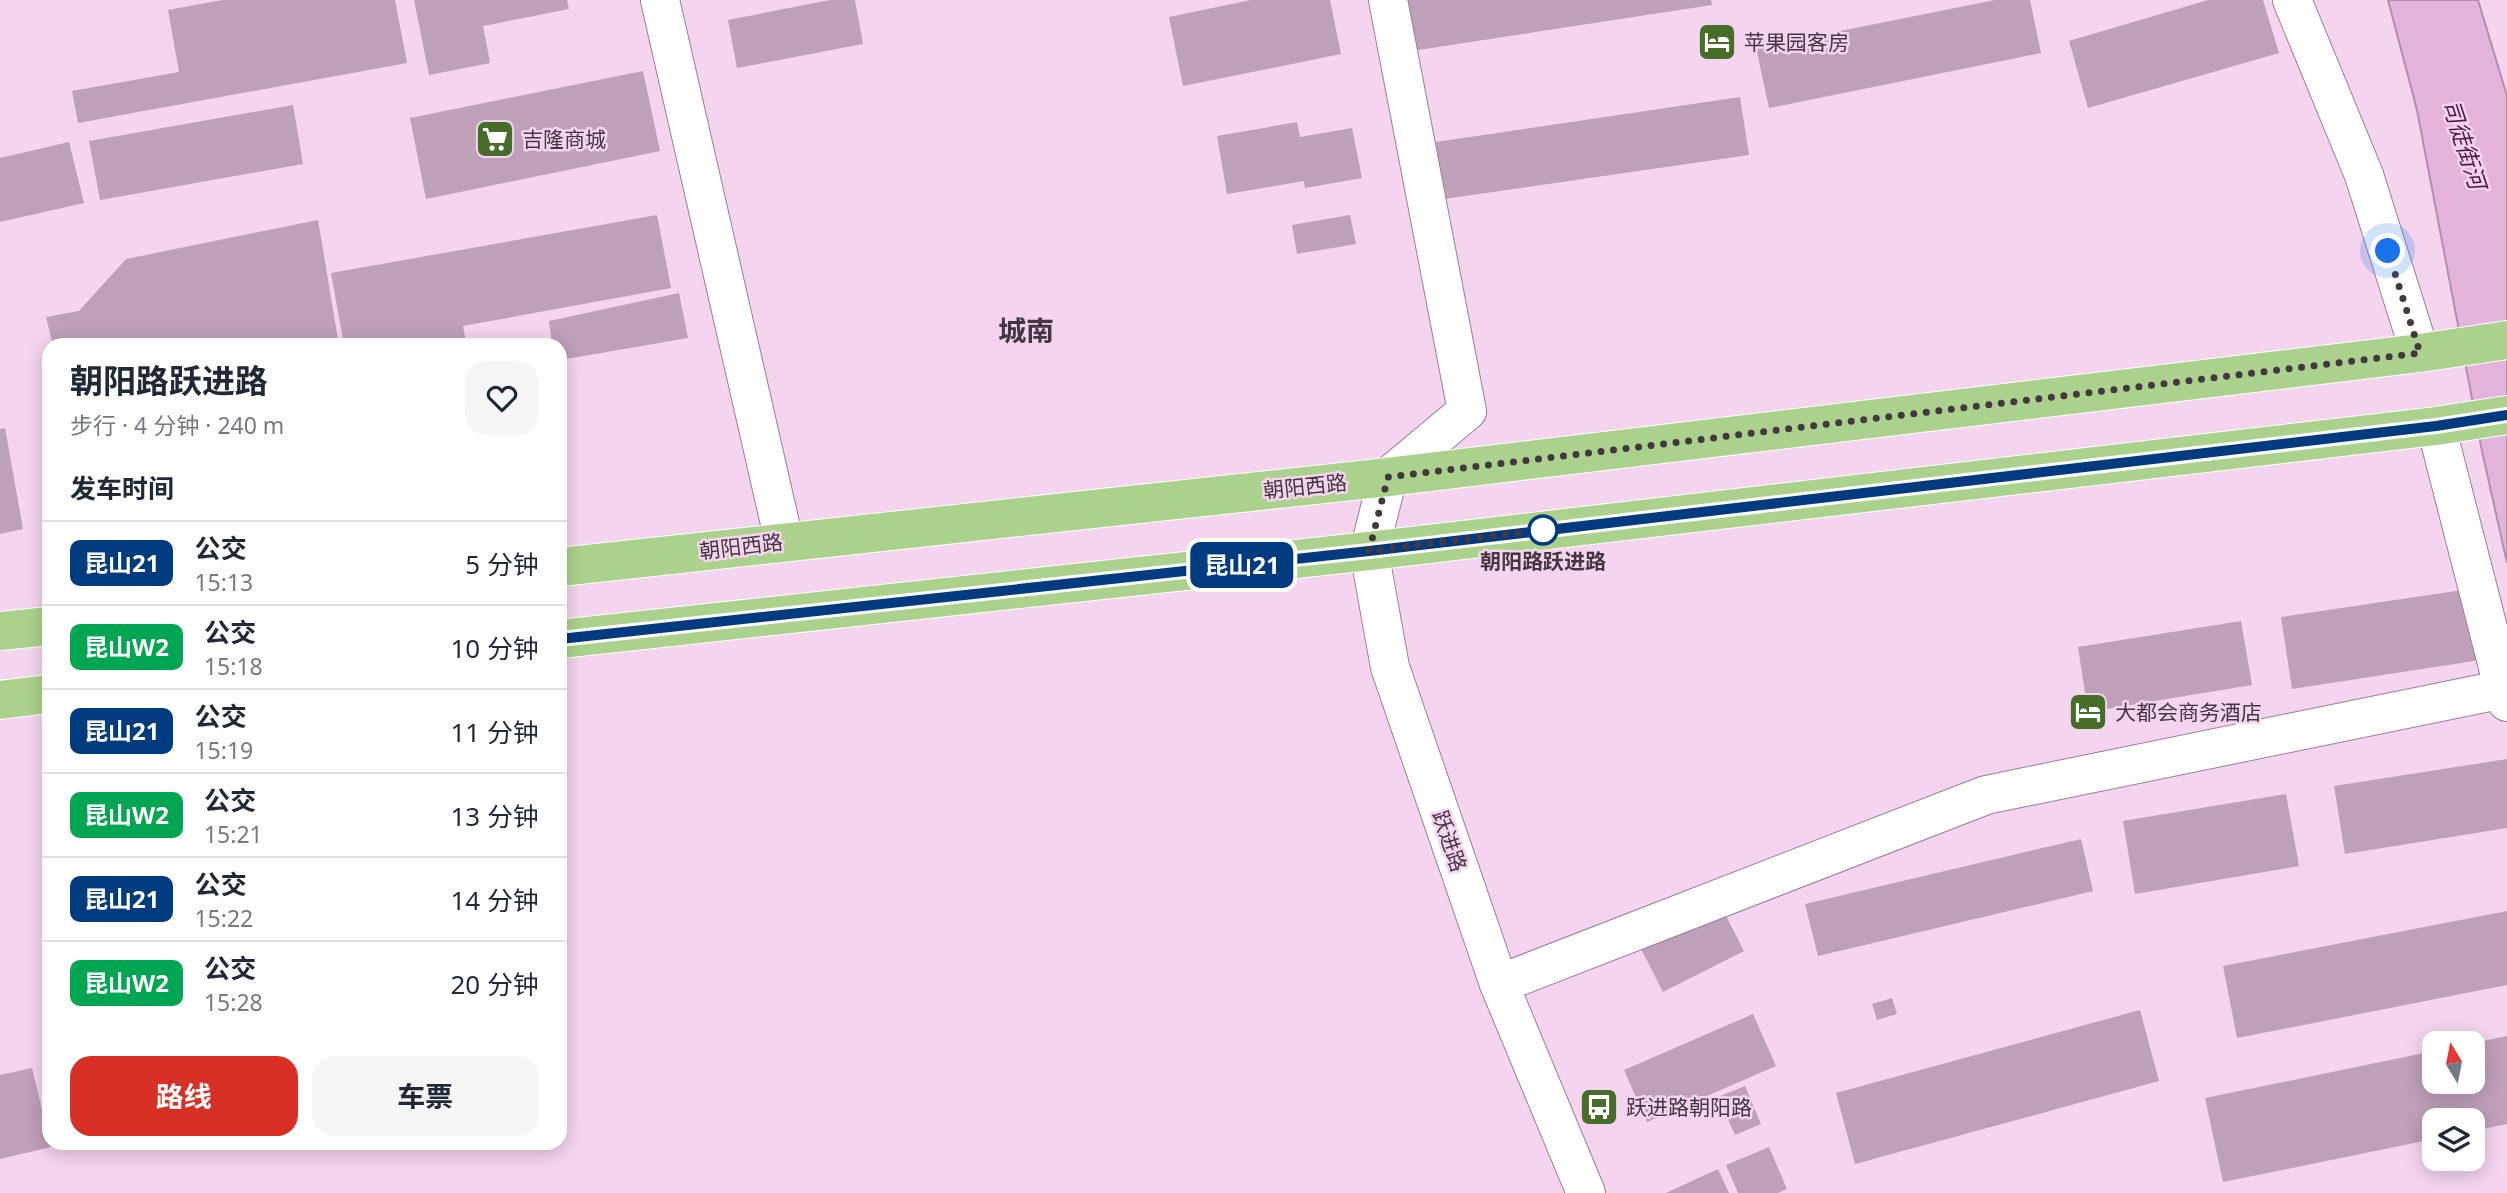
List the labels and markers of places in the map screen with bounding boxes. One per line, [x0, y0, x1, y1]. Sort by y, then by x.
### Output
hotel icon: 苹果园客房 [1696, 21, 1738, 63]
place label: 苹果园客房 [1744, 28, 1849, 56]
supermarket icon: 吉隆商城 [474, 118, 516, 160]
place label: 吉隆商城 [522, 125, 606, 153]
marker: 朝阳路跃进路 [1528, 515, 1558, 545]
place label: 朝阳路跃进路 [1480, 547, 1606, 575]
hotel icon: 大都会商务酒店 [2067, 691, 2109, 733]
place label: 大都会商务酒店 [2115, 698, 2262, 726]
bus stop icon: 跃进路朝阳路 [1578, 1086, 1620, 1128]
place label: 跃进路朝阳路 [1626, 1093, 1752, 1121]

